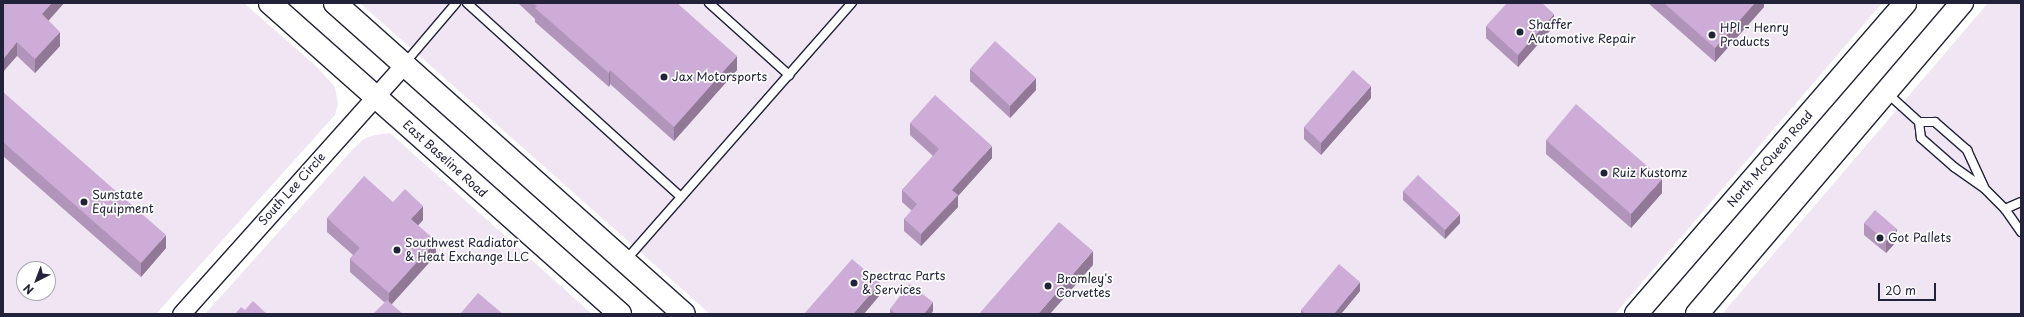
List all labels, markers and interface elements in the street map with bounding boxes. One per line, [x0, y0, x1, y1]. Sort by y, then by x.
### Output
place label: Shaffer Automotive Repair [1528, 18, 1636, 46]
place label: HPI - Henry Products [1720, 21, 1789, 49]
marker: Shaffer Automotive Repair [1515, 27, 1525, 37]
marker: HPI - Henry Products [1707, 30, 1717, 40]
place label: Jax Motorsports [672, 70, 767, 84]
marker: Jax Motorsports [659, 72, 669, 82]
street label: North McQueen Road [1724, 107, 1816, 211]
street label: East Baseline Road [399, 117, 491, 201]
street label: South Lee Circle [255, 149, 329, 229]
place label: Ruiz Kustomz [1612, 166, 1687, 180]
marker: Ruiz Kustomz [1599, 168, 1609, 178]
place label: Sunstate Equipment [92, 188, 154, 216]
marker: Sunstate Equipment [79, 197, 89, 207]
place label: Got Pallets [1888, 231, 1951, 245]
marker: Got Pallets [1875, 233, 1885, 243]
place label: Southwest Radiator & Heat Exchange LLC [405, 236, 530, 264]
marker: Southwest Radiator & Heat Exchange LLC [392, 245, 402, 255]
north arrow [16, 261, 56, 301]
place label: Spectrac Parts & Services [862, 269, 947, 297]
place label: Bromley's Corvettes [1056, 272, 1112, 300]
scale bar [1880, 275, 1938, 301]
marker: Spectrac Parts & Services [849, 278, 859, 288]
text: N [19, 280, 37, 299]
marker: Bromley's Corvettes [1043, 281, 1053, 291]
text: 20 m [1885, 281, 1916, 299]

